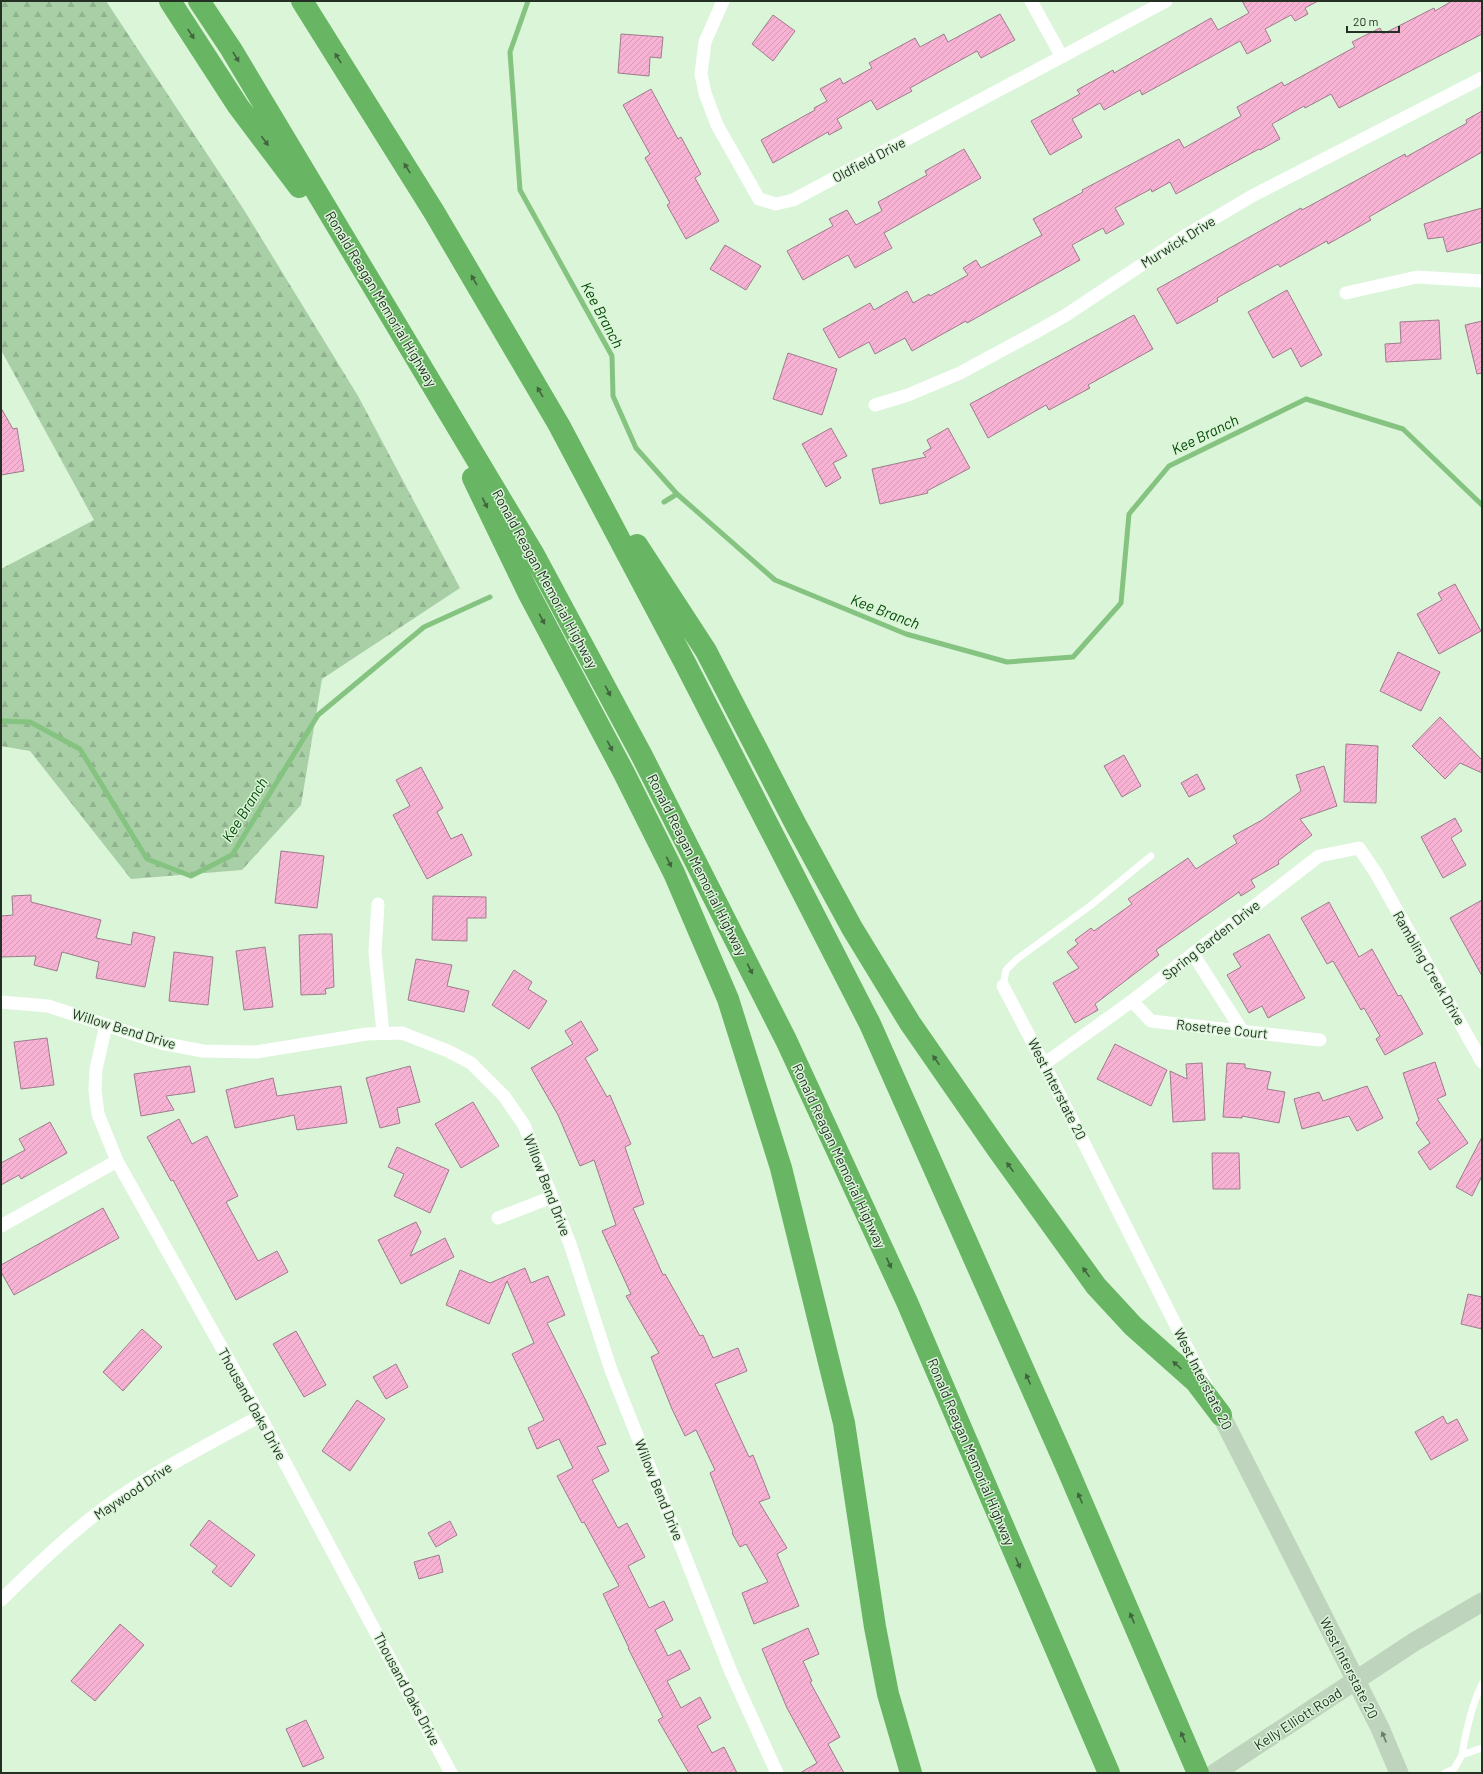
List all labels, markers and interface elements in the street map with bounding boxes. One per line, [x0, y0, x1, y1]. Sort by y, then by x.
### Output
scale bar [1347, 8, 1399, 34]
text: 20 m [1353, 14, 1379, 28]
one-way arrow [187, 29, 195, 39]
one-way arrow [232, 51, 239, 63]
one-way arrow [334, 53, 342, 63]
street label: Oldfield Drive [829, 133, 908, 186]
one-way arrow [260, 135, 269, 146]
one-way arrow [403, 163, 411, 173]
street label: Ronald Reagan Memorial Highway [322, 208, 441, 390]
street label: Murwick Drive [1137, 212, 1218, 271]
one-way arrow [470, 274, 477, 286]
water label: Kee Branch [578, 278, 628, 351]
one-way arrow [536, 386, 543, 398]
water label: Kee Branch [1168, 410, 1241, 458]
street label: Ronald Reagan Memorial Highway [489, 486, 602, 672]
one-way arrow [482, 497, 488, 508]
water label: Kee Branch [848, 590, 923, 632]
one-way arrow [539, 613, 546, 625]
one-way arrow [604, 685, 611, 697]
one-way arrow [607, 740, 614, 752]
street label: Ronald Reagan Memorial Highway [644, 771, 751, 959]
water label: Kee Branch [217, 774, 271, 845]
one-way arrow [666, 856, 672, 868]
street label: Spring Garden Drive [1158, 896, 1263, 983]
street label: Rambling Creek Drive [1390, 908, 1469, 1028]
one-way arrow [747, 963, 753, 974]
street label: Willow Bend Drive [70, 1005, 178, 1052]
street label: Rosetree Court [1175, 1015, 1269, 1042]
street label: West Interstate 20 [1025, 1035, 1090, 1142]
one-way arrow [932, 1055, 940, 1066]
street label: Ronald Reagan Memorial Highway [789, 1061, 890, 1251]
street label: Willow Bend Drive [520, 1131, 575, 1238]
one-way arrow [1006, 1162, 1014, 1172]
one-way arrow [886, 1258, 892, 1269]
one-way arrow [1082, 1267, 1090, 1278]
street label: West Interstate 20 [1171, 1325, 1236, 1432]
street label: Thousand Oaks Drive [215, 1345, 290, 1463]
street label: Ronald Reagan Memorial Highway [924, 1355, 1019, 1549]
one-way arrow [1172, 1360, 1182, 1370]
one-way arrow [1025, 1374, 1031, 1385]
street label: Willow Bend Drive [631, 1437, 688, 1543]
street label: Maywood Drive [91, 1458, 175, 1523]
one-way arrow [1077, 1493, 1083, 1504]
one-way arrow [1015, 1557, 1021, 1568]
one-way arrow [1128, 1611, 1134, 1623]
street label: West Interstate 20 [1317, 1614, 1382, 1721]
street label: Thousand Oaks Drive [370, 1629, 444, 1748]
street label: Kelly Elliott Road [1251, 1684, 1345, 1753]
one-way arrow [1380, 1730, 1386, 1742]
one-way arrow [1180, 1732, 1186, 1743]

